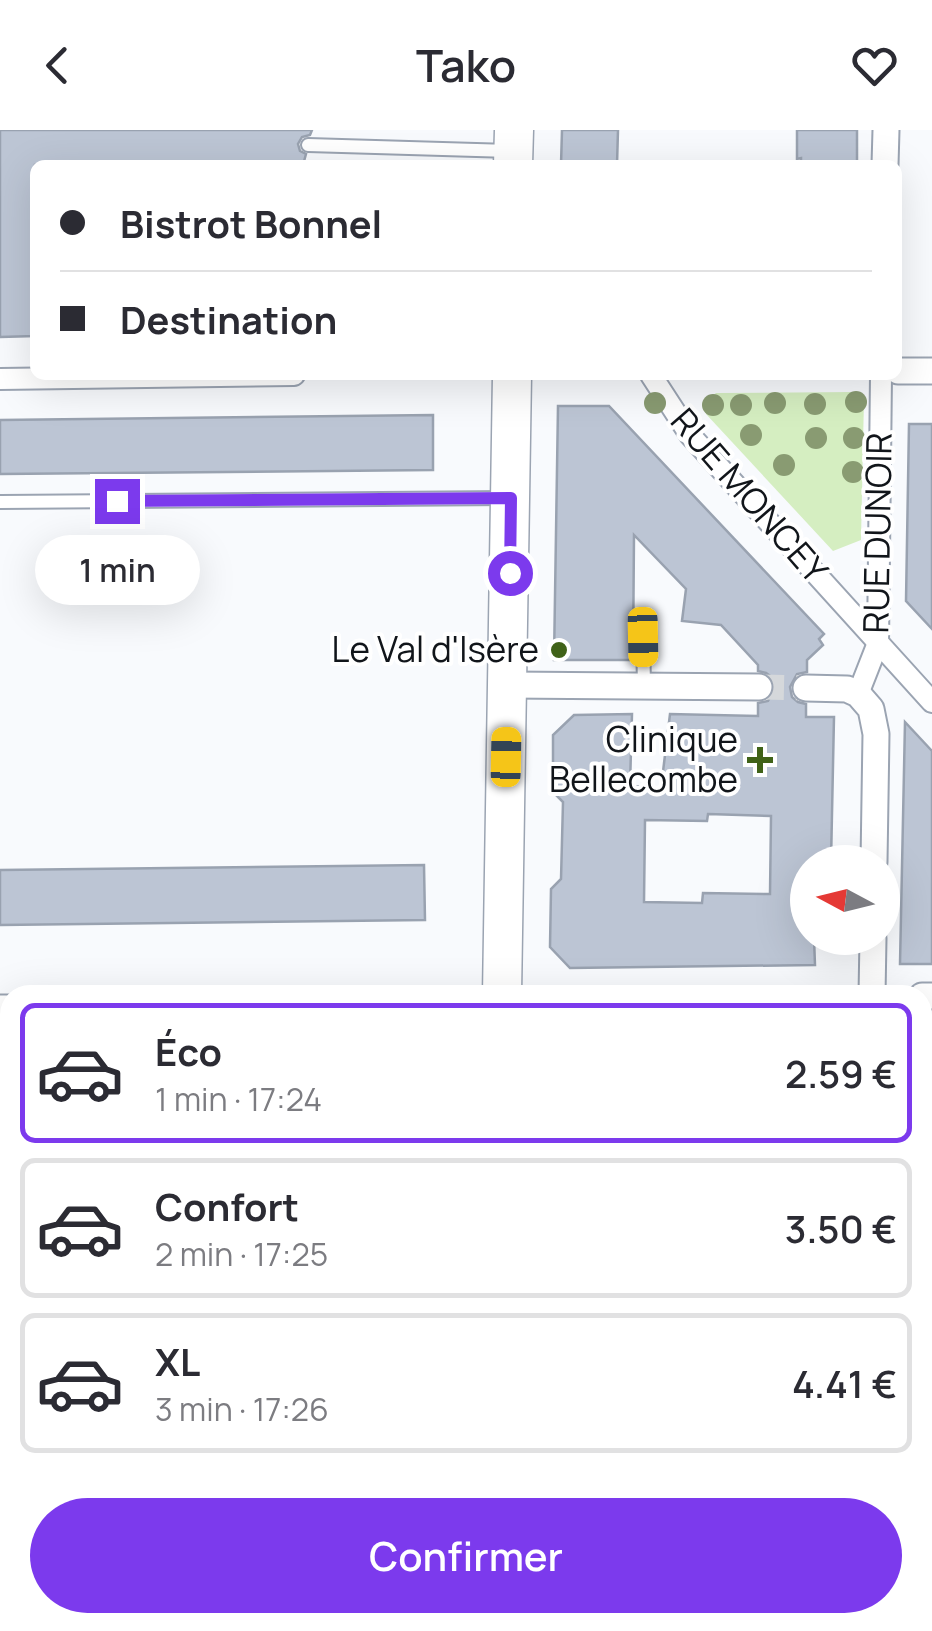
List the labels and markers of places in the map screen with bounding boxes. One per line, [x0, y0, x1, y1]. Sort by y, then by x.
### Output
place label: Le Val d'Isère [332, 625, 539, 673]
marker: Le Val d'Isère [548, 639, 570, 661]
place label: Clinique Bellecombe [549, 715, 738, 803]
marker: Clinique Bellecombe [747, 747, 773, 773]

